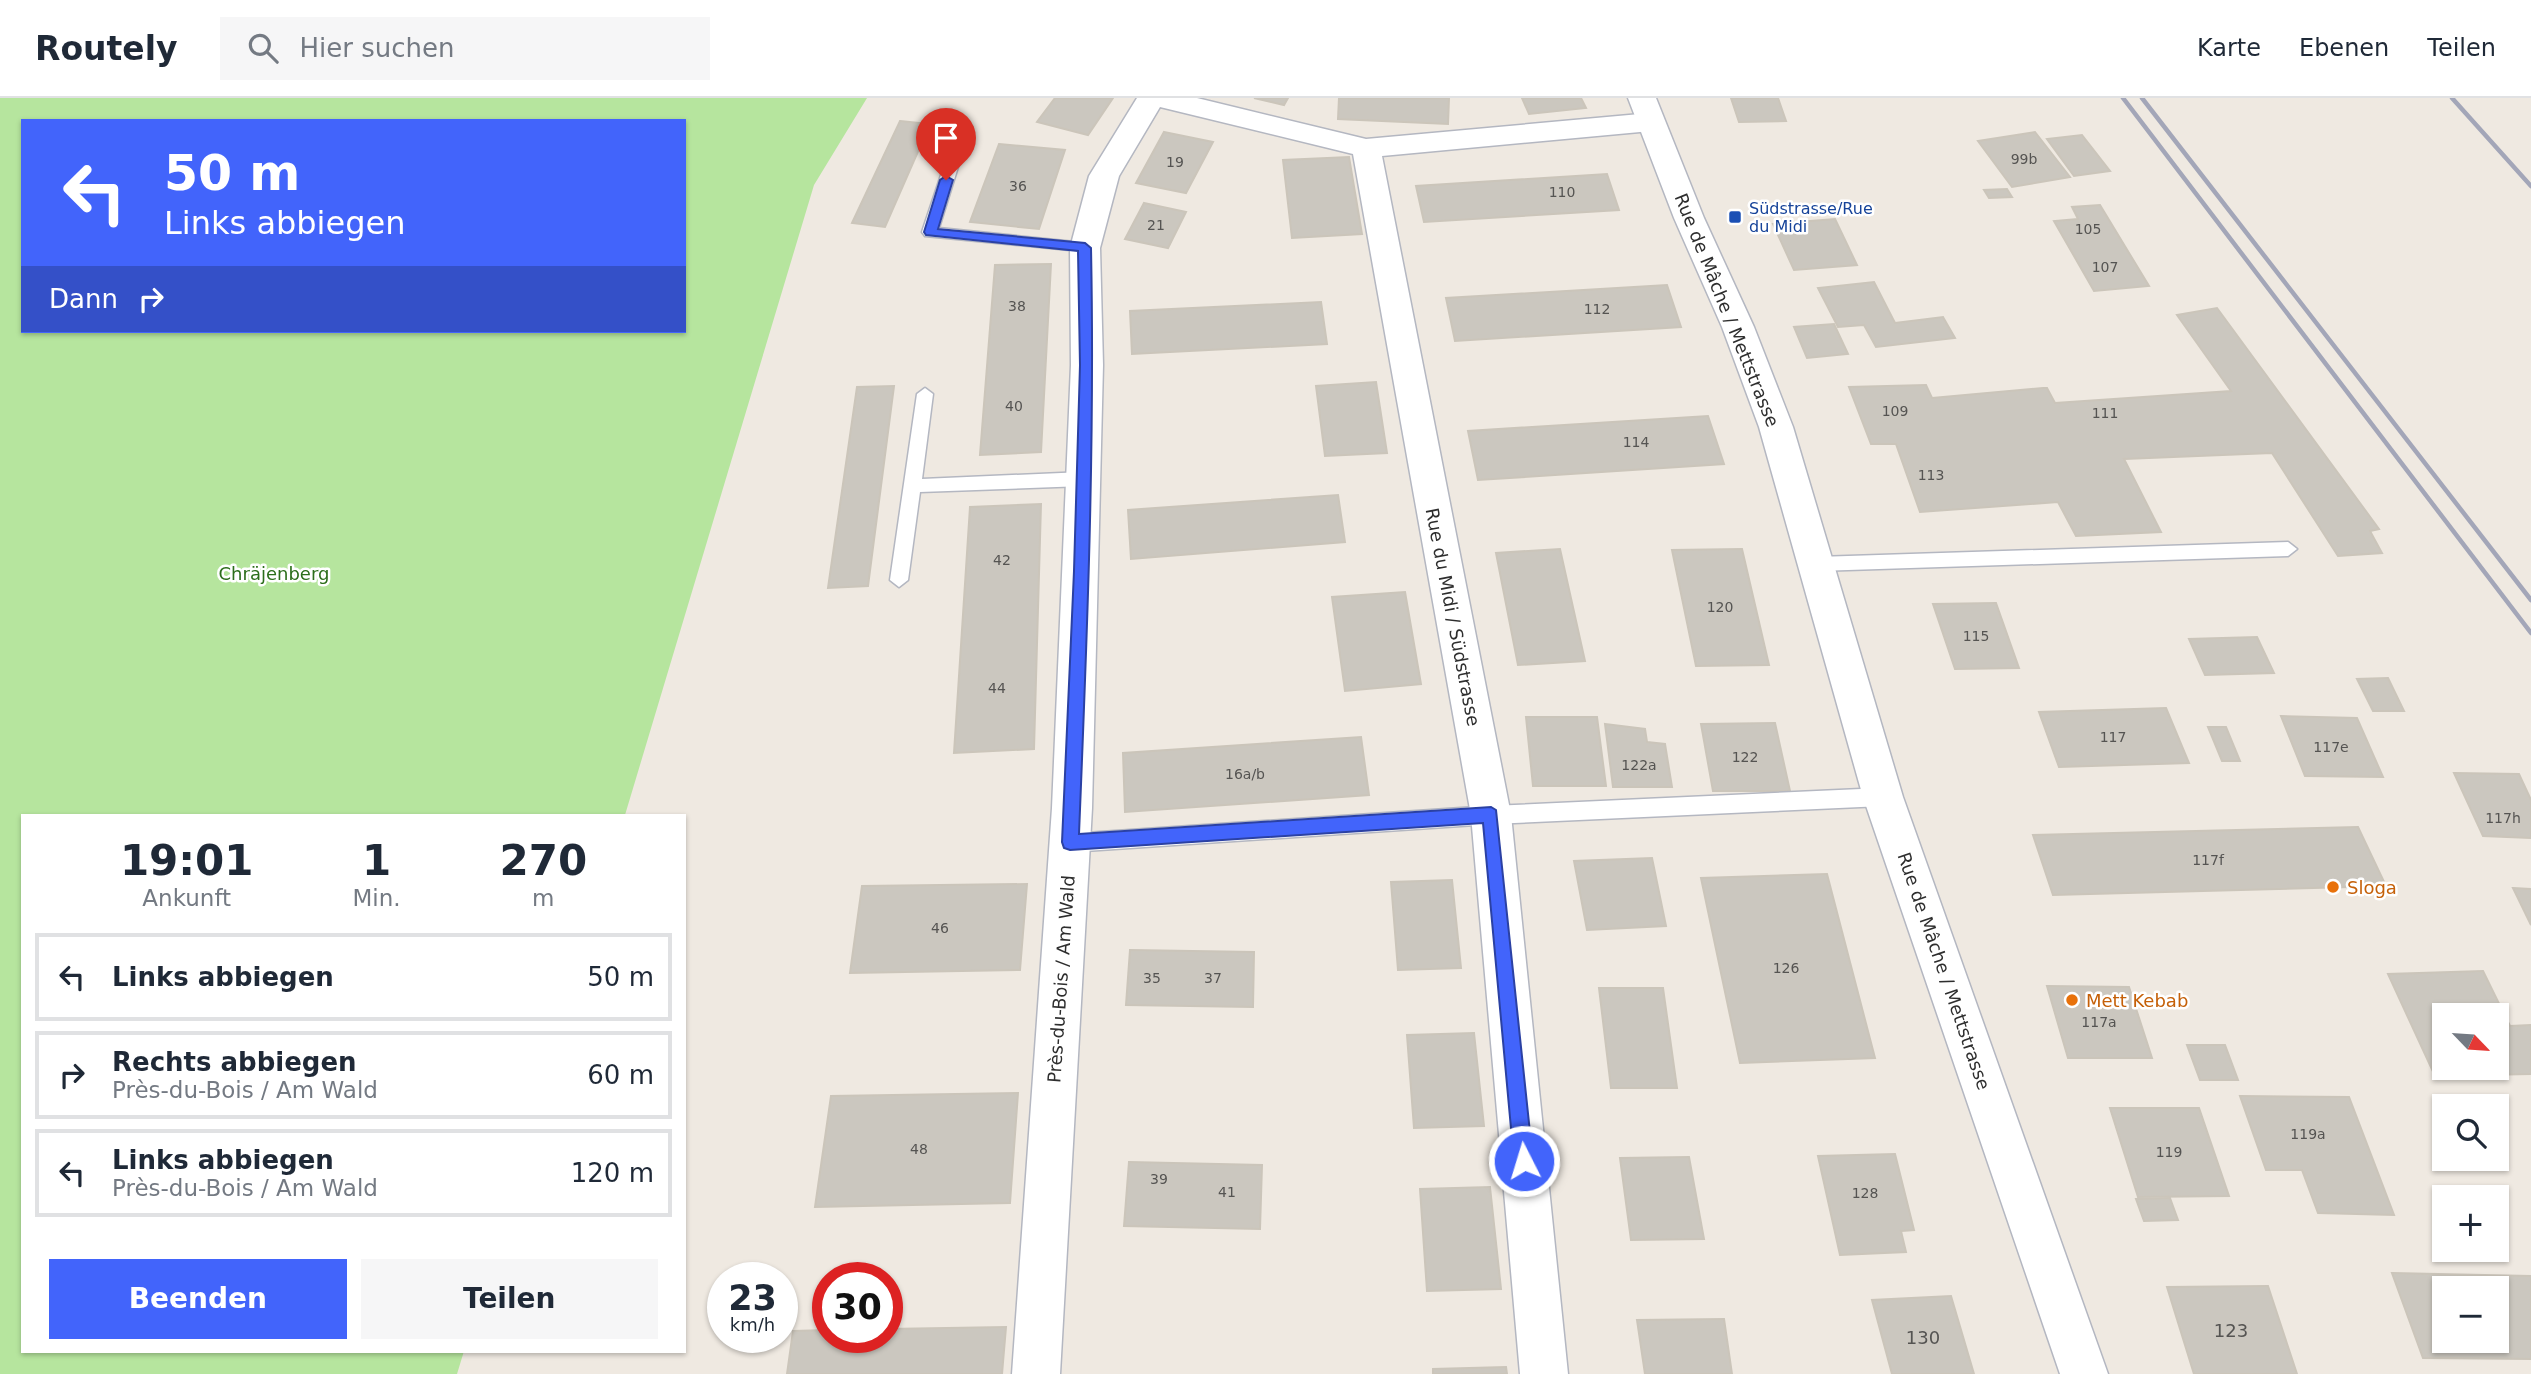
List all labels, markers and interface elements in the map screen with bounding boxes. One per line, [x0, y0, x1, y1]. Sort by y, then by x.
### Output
search box [220, 17, 710, 80]
text: Routely [35, 29, 178, 68]
icon: search [244, 29, 282, 67]
text: Hier suchen [300, 33, 455, 63]
text: Karte [2197, 34, 2261, 62]
text: Ebenen [2299, 34, 2389, 62]
text: Teilen [2427, 34, 2496, 62]
pin [916, 108, 976, 180]
icon: arrive [927, 119, 965, 157]
text: 50 m [164, 145, 300, 202]
icon: left [49, 147, 140, 238]
house number: 99b [2011, 151, 2037, 167]
house number: 19 [1166, 154, 1184, 170]
house number: 36 [1009, 178, 1027, 194]
house number: 110 [1549, 184, 1575, 200]
street label: Rue de Mâche / Mettstrasse [1670, 190, 1784, 430]
place label: Südstrasse/Rue du Midi [1749, 199, 1873, 236]
text: Links abbiegen [164, 204, 405, 242]
marker: Südstrasse/Rue du Midi [1727, 209, 1743, 225]
house number: 21 [1147, 217, 1165, 233]
house number: 105 [2075, 221, 2101, 237]
house number: 107 [2092, 259, 2118, 275]
icon: right [132, 280, 170, 318]
text: Dann [49, 284, 118, 314]
house number: 38 [1008, 298, 1026, 314]
house number: 112 [1584, 301, 1610, 317]
house number: 40 [1005, 398, 1023, 414]
house number: 109 [1882, 403, 1908, 419]
house number: 111 [2092, 405, 2118, 421]
house number: 114 [1623, 434, 1649, 450]
house number: 113 [1918, 467, 1944, 483]
street label: Rue du Midi / Südstrasse [1422, 506, 1484, 728]
house number: 42 [993, 552, 1011, 568]
park label: Chräjenberg [219, 563, 329, 584]
house number: 120 [1707, 599, 1733, 615]
house number: 115 [1963, 628, 1989, 644]
house number: 44 [988, 680, 1006, 696]
house number: 117 [2100, 729, 2126, 745]
house number: 117e [2313, 739, 2349, 755]
house number: 122 [1732, 749, 1758, 765]
house number: 122a [1621, 757, 1657, 773]
house number: 16a/b [1225, 766, 1265, 782]
house number: 117h [2485, 810, 2521, 826]
text: 19:01 [120, 836, 254, 885]
text: 1 [362, 836, 391, 885]
text: 270 [499, 836, 587, 885]
street label: Rue de Mâche / Mettstrasse [1893, 849, 1995, 1093]
house number: 117f [2192, 852, 2225, 868]
street label: Près-du-Bois / Am Wald [1043, 874, 1079, 1084]
place label: Sloga [2347, 877, 2397, 898]
marker: Sloga [2325, 879, 2341, 895]
text: Ankunft [142, 885, 231, 911]
text: Min. [352, 885, 401, 911]
text: m [532, 885, 554, 911]
house number: 46 [931, 920, 949, 936]
icon: left [53, 958, 91, 996]
house number: 126 [1773, 960, 1799, 976]
text: Links abbiegen [112, 962, 334, 992]
text: 50 m [587, 962, 654, 992]
house number: 35 [1143, 970, 1161, 986]
house number: 37 [1204, 970, 1222, 986]
place label: Mett Kebab [2086, 990, 2188, 1011]
marker: Mett Kebab [2064, 992, 2080, 1008]
north arrow [2432, 1003, 2510, 1080]
map controls [2432, 1003, 2509, 1353]
house number: 117a [2081, 1014, 2117, 1030]
text: Rechts abbiegen [112, 1047, 357, 1077]
icon: right [53, 1056, 91, 1094]
text: 60 m [587, 1060, 654, 1090]
text: Près-du-Bois / Am Wald [112, 1077, 378, 1103]
button: search [2432, 1094, 2509, 1171]
position arrow [1487, 1124, 1561, 1198]
house number: 119a [2290, 1126, 2326, 1142]
house number: 48 [910, 1141, 928, 1157]
house number: 119 [2156, 1144, 2182, 1160]
text: Links abbiegen [112, 1145, 334, 1175]
icon: left [53, 1154, 91, 1192]
text: 120 m [571, 1158, 654, 1188]
house number: 39 [1150, 1171, 1168, 1187]
text: Près-du-Bois / Am Wald [112, 1175, 378, 1201]
house number: 41 [1218, 1184, 1236, 1200]
house number: 128 [1852, 1185, 1878, 1201]
button: + [2432, 1185, 2509, 1262]
button: Beenden [49, 1259, 347, 1339]
button: Teilen [361, 1259, 658, 1339]
speed limit sign: 30 [812, 1262, 903, 1353]
button: − [2432, 1276, 2509, 1353]
text: 23 [728, 1278, 777, 1318]
text: km/h [730, 1314, 775, 1335]
house number: 123 [2214, 1320, 2248, 1341]
house number: 130 [1906, 1327, 1940, 1348]

